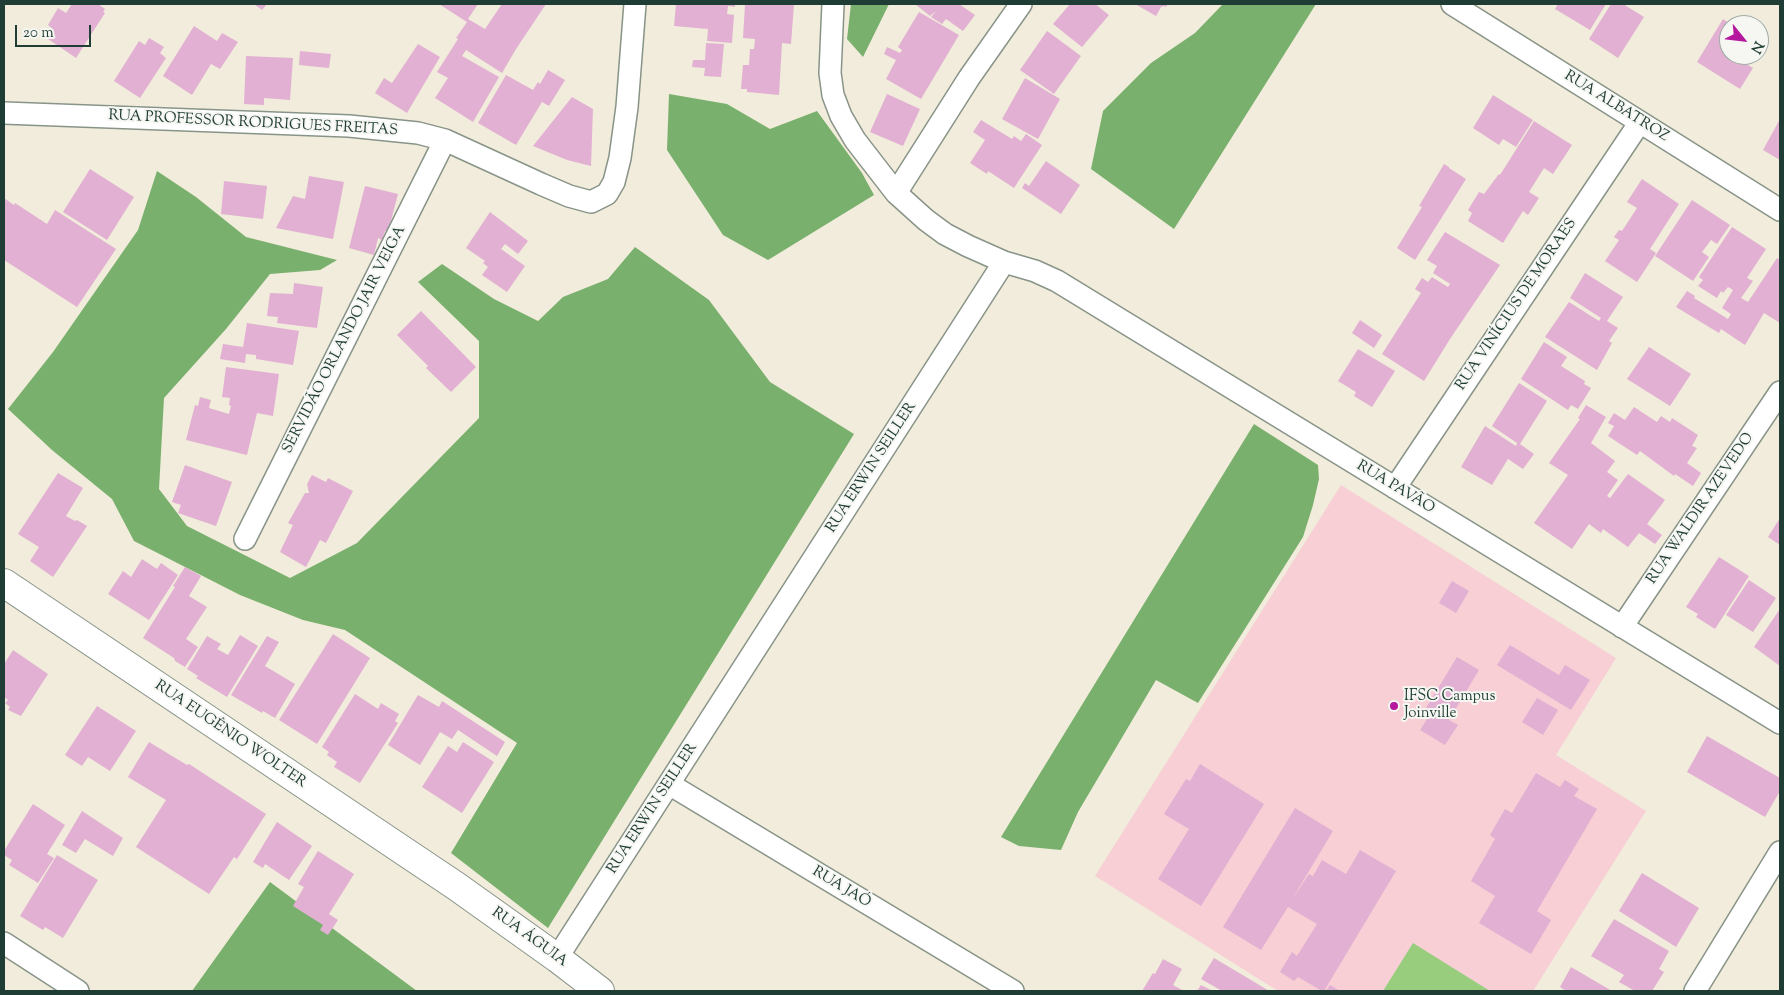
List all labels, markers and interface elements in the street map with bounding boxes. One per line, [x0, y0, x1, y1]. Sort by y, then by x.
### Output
scale bar [18, 15, 94, 47]
north arrow [1719, 15, 1769, 65]
text: 20 m [23, 23, 54, 44]
text: N [1745, 37, 1768, 57]
street label: RUA ALBATROZ [1560, 68, 1672, 146]
street label: RUA PROFESSOR RODRIGUES FREITAS [108, 107, 398, 141]
street label: RUA VINÍCIUS DE MORAES [1453, 216, 1581, 394]
street label: SERVIDÃO ORLANDO JAIR VEIGA [280, 223, 410, 457]
street label: RUA ERWIN SEILLER [823, 399, 921, 537]
street label: RUA WALDIR AZEVEDO [1644, 430, 1758, 588]
street label: RUA PAVÃO [1353, 458, 1437, 518]
street label: RUA EUGÊNIO WOLTER [151, 677, 309, 793]
place label: IFSC Campus Joinville [1404, 688, 1495, 723]
marker: IFSC Campus Joinville [1388, 700, 1400, 712]
street label: RUA ERWIN SEILLER [604, 740, 702, 878]
street label: RUA JAÓ [808, 863, 874, 913]
street label: RUA ÁGUIA [487, 904, 571, 972]

